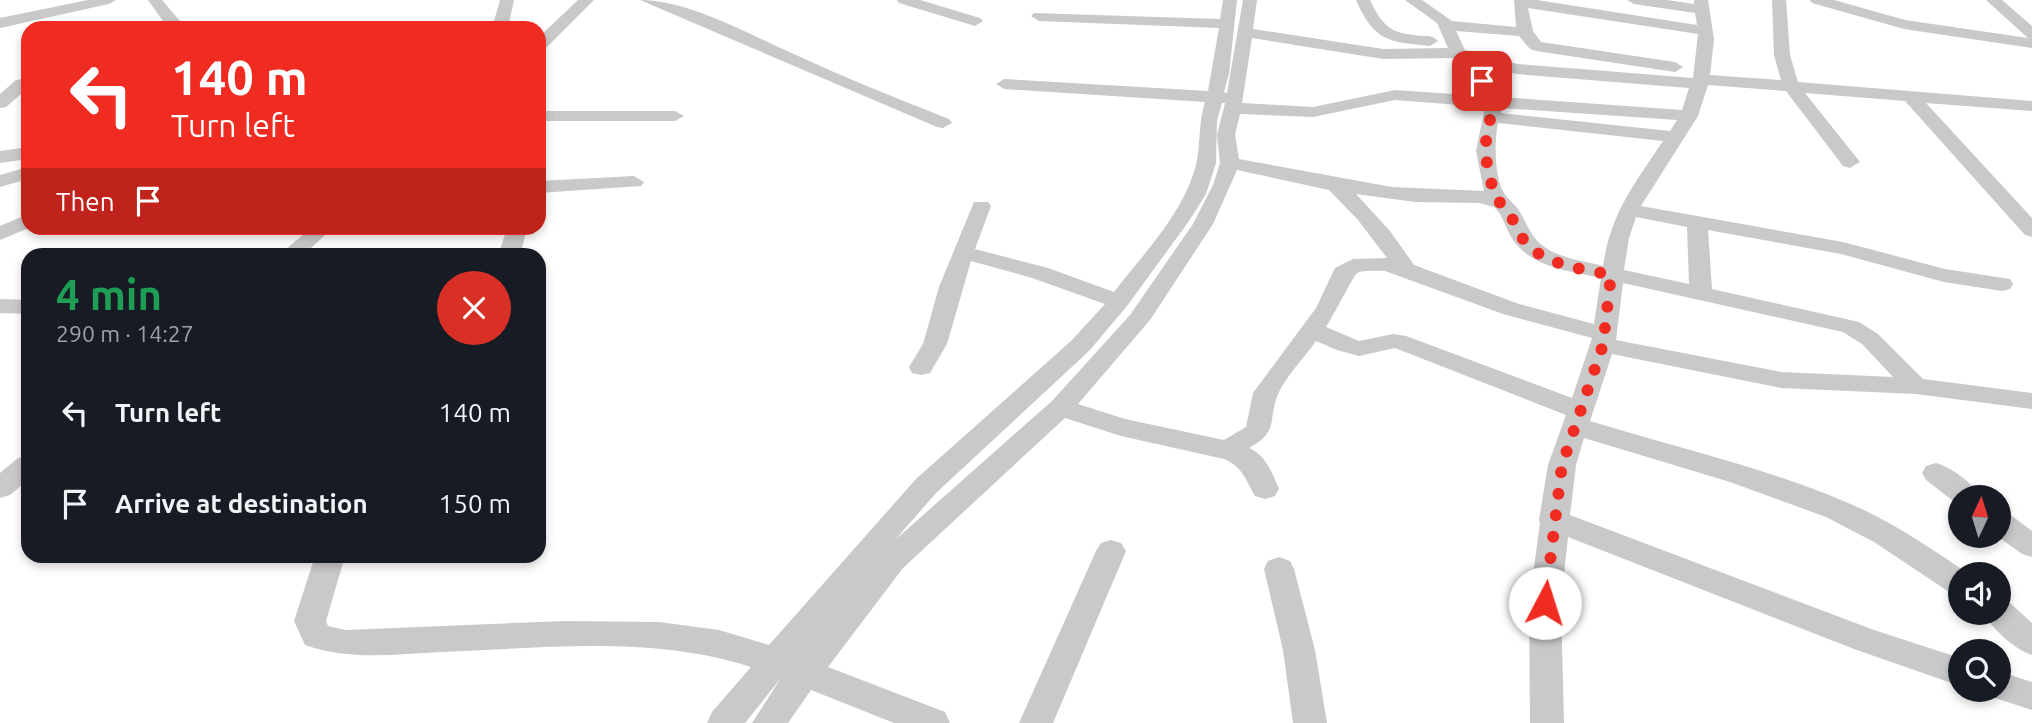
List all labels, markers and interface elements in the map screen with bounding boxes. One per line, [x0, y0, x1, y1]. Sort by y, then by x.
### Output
icon: left [56, 49, 147, 140]
text: 140 m [171, 49, 308, 104]
pin [1452, 51, 1512, 111]
icon: arrive [1463, 62, 1501, 100]
text: Turn left [171, 107, 295, 143]
icon: arrive [129, 182, 167, 220]
text: Then [56, 187, 115, 216]
text: 4 min [56, 271, 162, 318]
button: close [437, 271, 511, 345]
text: 290 m · 14:27 [56, 321, 194, 346]
icon: left [56, 394, 94, 432]
text: Turn left [115, 398, 221, 427]
text: 140 m [439, 398, 511, 427]
icon: arrive [56, 485, 94, 523]
north arrow [1948, 485, 2011, 548]
map controls [1948, 485, 2011, 702]
text: Arrive at destination [115, 489, 368, 518]
text: 150 m [439, 489, 511, 518]
button: sound [1948, 562, 2011, 625]
position arrow [1508, 566, 1582, 640]
button: search [1948, 639, 2011, 702]

